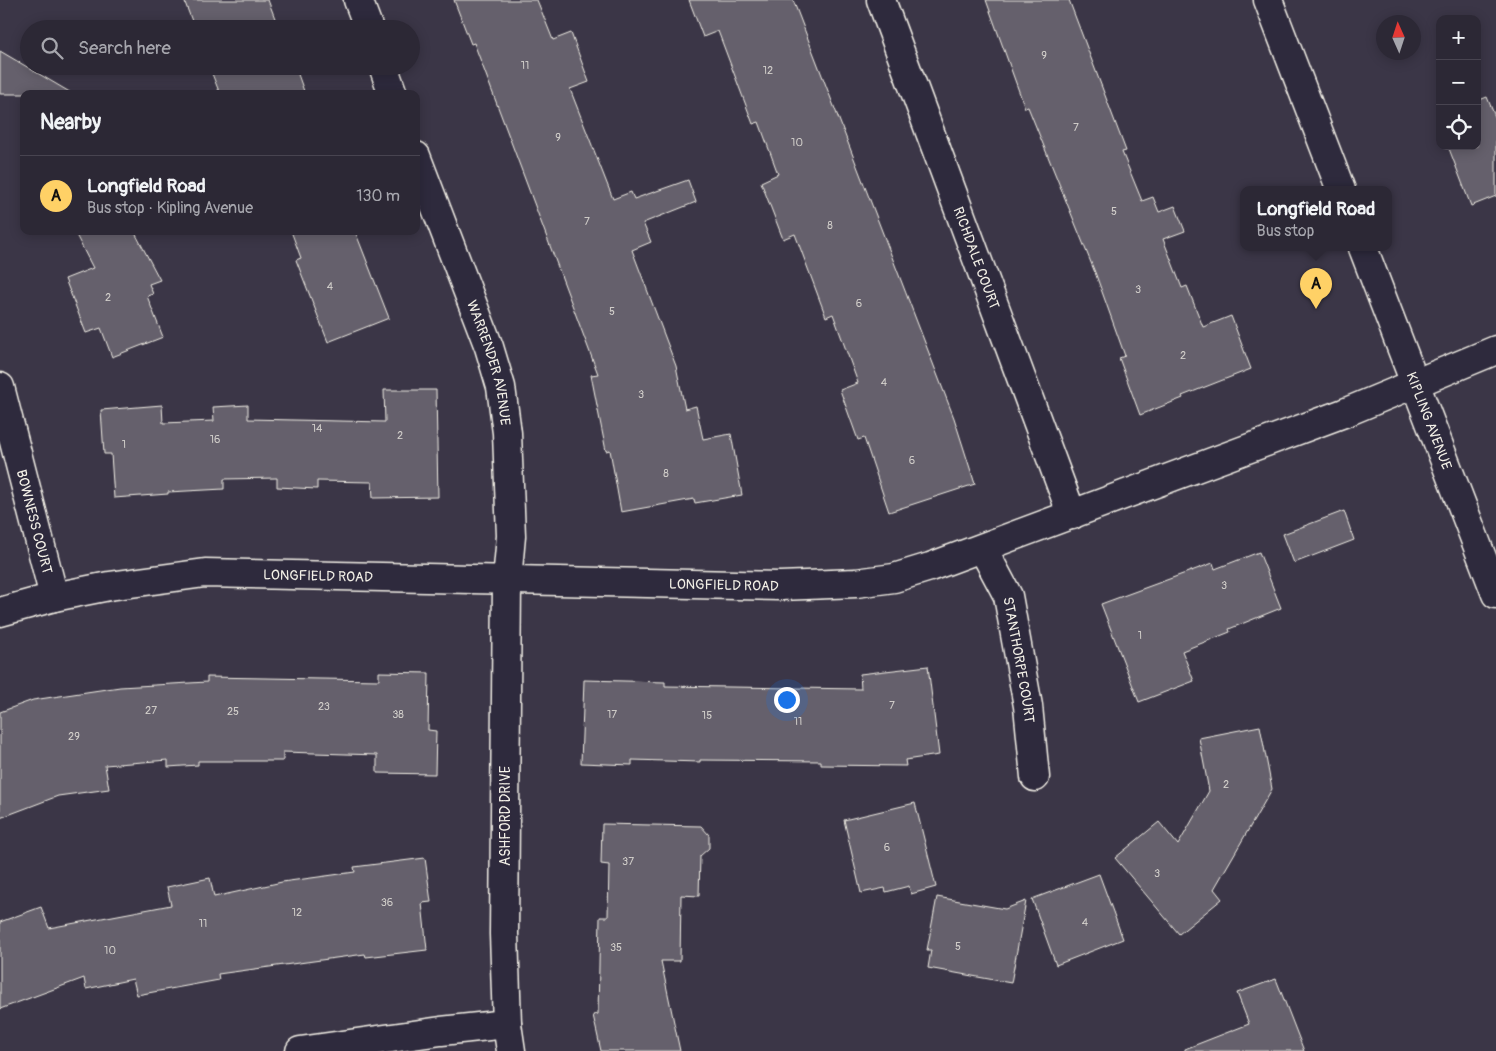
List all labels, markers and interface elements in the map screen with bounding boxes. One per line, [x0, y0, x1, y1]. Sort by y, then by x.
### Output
north arrow [1376, 15, 1421, 60]
map controls [1436, 15, 1481, 150]
button: + [1436, 15, 1481, 60]
search box [20, 20, 420, 75]
icon: search [38, 34, 66, 62]
text: Search here [78, 36, 171, 60]
house number: 9 [1041, 49, 1047, 62]
house number: 11 [521, 59, 529, 72]
button: − [1436, 60, 1481, 105]
house number: 12 [763, 64, 773, 77]
button: locate [1436, 105, 1481, 150]
text: Nearby [40, 109, 101, 136]
house number: 7 [1073, 121, 1079, 134]
house number: 9 [555, 131, 561, 144]
house number: 10 [791, 136, 803, 149]
text: Longfield Road [87, 174, 206, 198]
text: A [51, 186, 61, 206]
text: 130 m [356, 186, 400, 206]
popup [1240, 186, 1392, 251]
text: Longfield Road [1257, 197, 1375, 221]
text: Bus stop · Kipling Avenue [87, 198, 253, 218]
street label: RICHDALE COURT [950, 204, 1003, 312]
house number: 5 [1111, 205, 1117, 218]
house number: 7 [584, 215, 590, 228]
house number: 8 [827, 219, 833, 232]
text: Bus stop [1257, 221, 1314, 241]
pin: A [1300, 268, 1332, 309]
house number: 4 [327, 280, 334, 293]
house number: 3 [1135, 283, 1141, 296]
house number: 2 [105, 291, 111, 304]
house number: 6 [856, 297, 862, 310]
street label: WARRENDER AVENUE [463, 298, 514, 427]
house number: 5 [609, 305, 615, 318]
house number: 2 [1180, 349, 1186, 362]
street label: KIPLING AVENUE [1403, 370, 1456, 472]
house number: 4 [881, 376, 888, 389]
house number: 3 [638, 388, 644, 401]
house number: 14 [312, 422, 323, 435]
house number: 2 [397, 429, 403, 442]
house number: 16 [210, 433, 220, 446]
house number: 1 [122, 438, 126, 451]
house number: 6 [909, 454, 915, 467]
house number: 8 [663, 467, 669, 480]
street label: BOWNESS COURT [13, 468, 56, 576]
street label: LONGFIELD ROAD [263, 566, 373, 585]
street label: LONGFIELD ROAD [669, 575, 779, 594]
house number: 3 [1221, 579, 1227, 592]
street label: STANTHORPE COURT [1000, 595, 1038, 724]
house number: 1 [1138, 629, 1142, 642]
your location [774, 687, 800, 713]
house number: 7 [889, 699, 895, 712]
house number: 23 [318, 700, 330, 713]
house number: 27 [145, 704, 157, 717]
house number: 25 [227, 705, 239, 718]
house number: 38 [392, 708, 404, 721]
house number: 17 [607, 708, 617, 721]
house number: 15 [702, 709, 712, 722]
house number: 11 [794, 715, 802, 728]
house number: 29 [68, 730, 80, 743]
street label: ASHFORD DRIVE [497, 766, 514, 866]
house number: 2 [1223, 778, 1229, 791]
house number: 6 [884, 841, 890, 854]
house number: 37 [622, 855, 634, 868]
house number: 3 [1154, 867, 1160, 880]
house number: 36 [381, 896, 393, 909]
house number: 12 [292, 906, 302, 919]
house number: 4 [1082, 916, 1089, 929]
house number: 11 [199, 917, 207, 930]
house number: 5 [955, 940, 961, 953]
house number: 35 [610, 941, 622, 954]
house number: 10 [104, 944, 116, 957]

